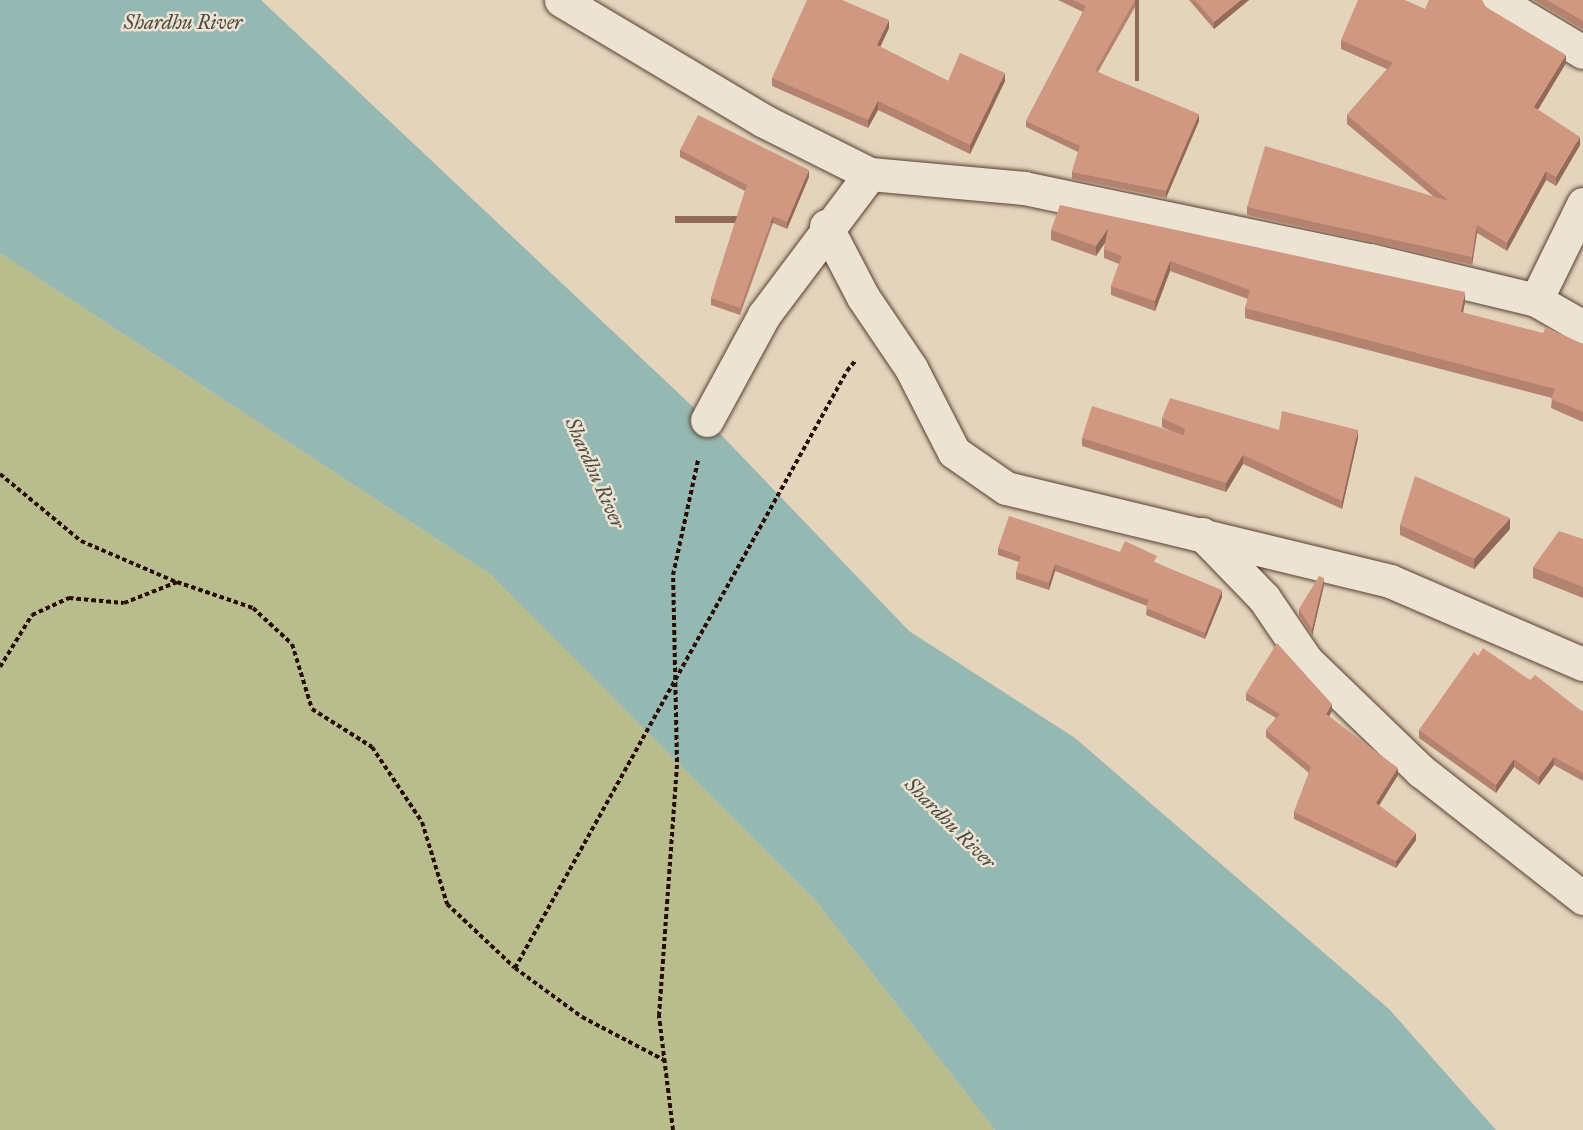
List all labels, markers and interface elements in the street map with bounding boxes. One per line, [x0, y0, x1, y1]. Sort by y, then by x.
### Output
water label: Shardhu River [124, 10, 242, 34]
water label: Shardhu River [560, 414, 630, 532]
water label: Shardhu River [899, 772, 1001, 874]

